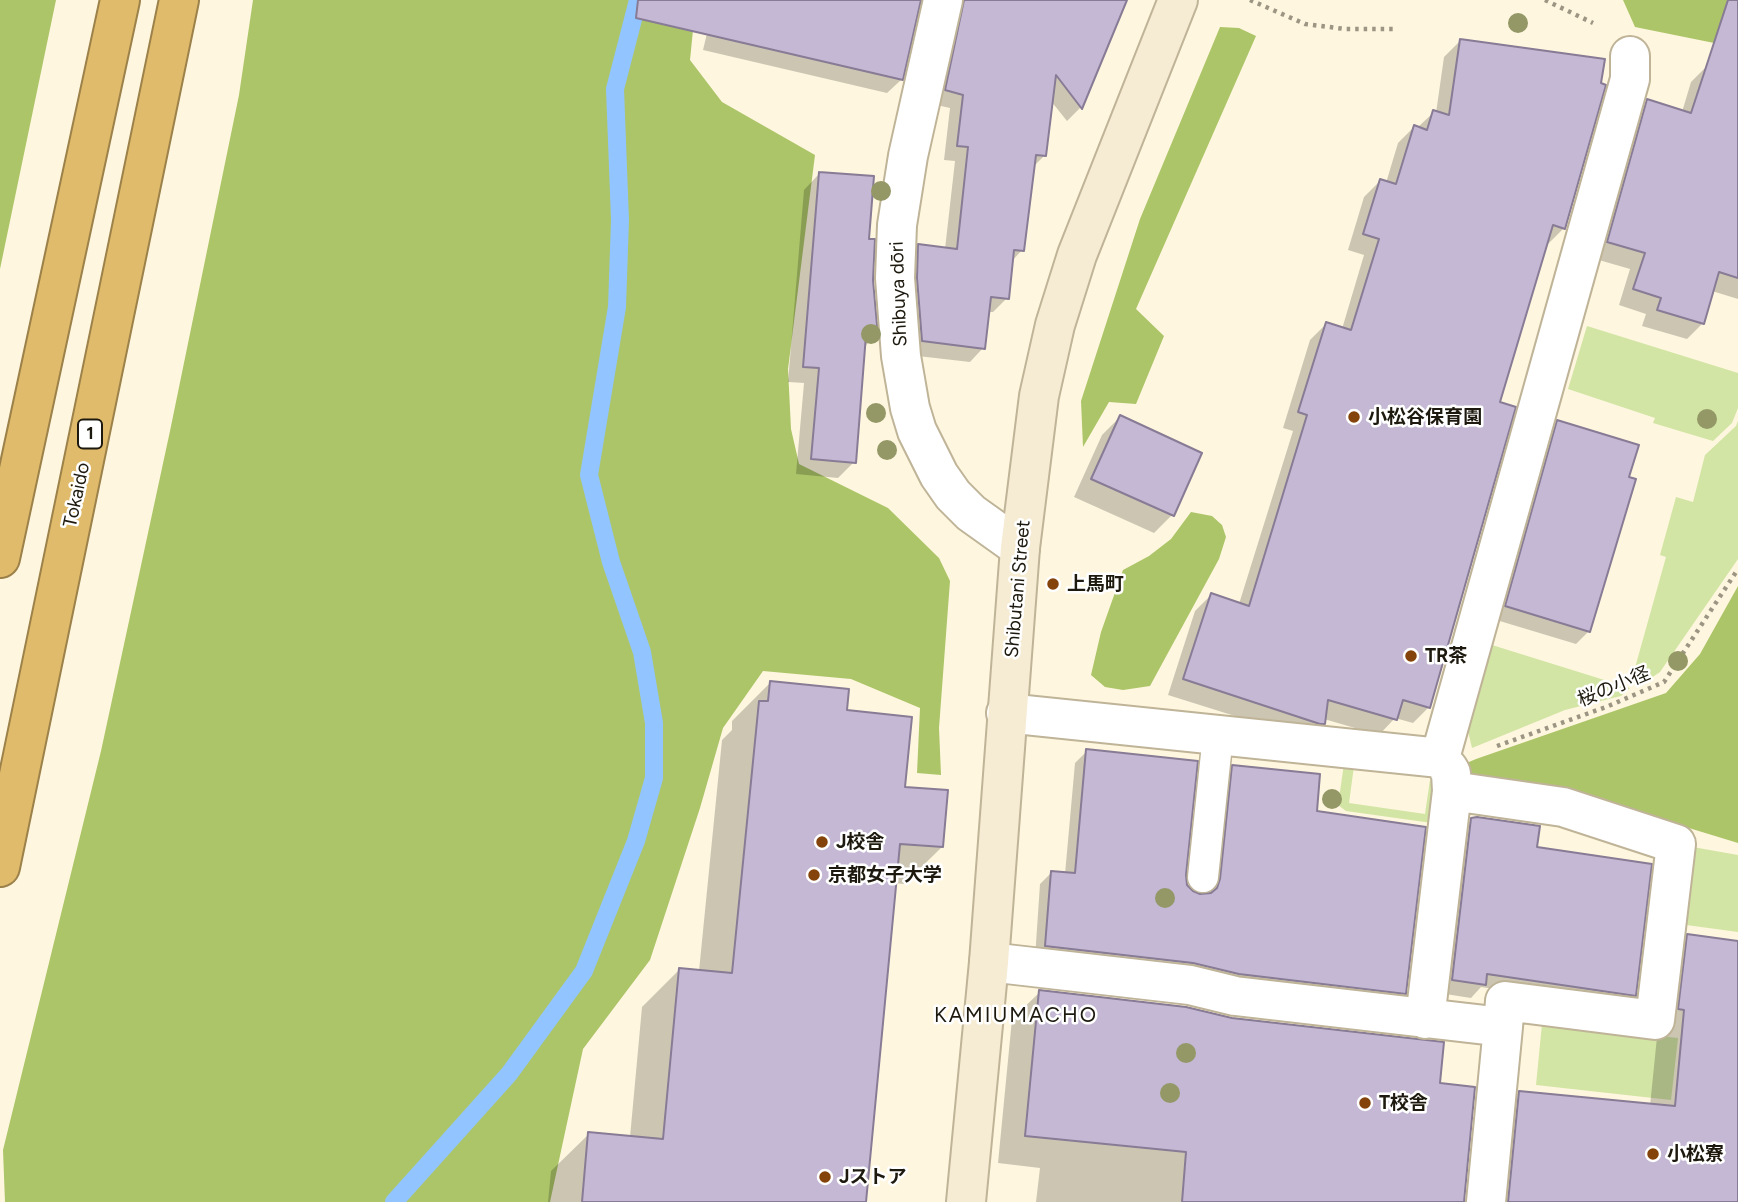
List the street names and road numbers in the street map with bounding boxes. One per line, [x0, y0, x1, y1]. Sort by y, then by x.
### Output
street label: Shibuya dōri [886, 241, 912, 347]
road number: 1 [78, 420, 102, 448]
street label: Tokaido [59, 461, 95, 529]
street label: Shibutani Street [1001, 519, 1035, 659]
street label: 桜の小径 [1574, 662, 1654, 712]

